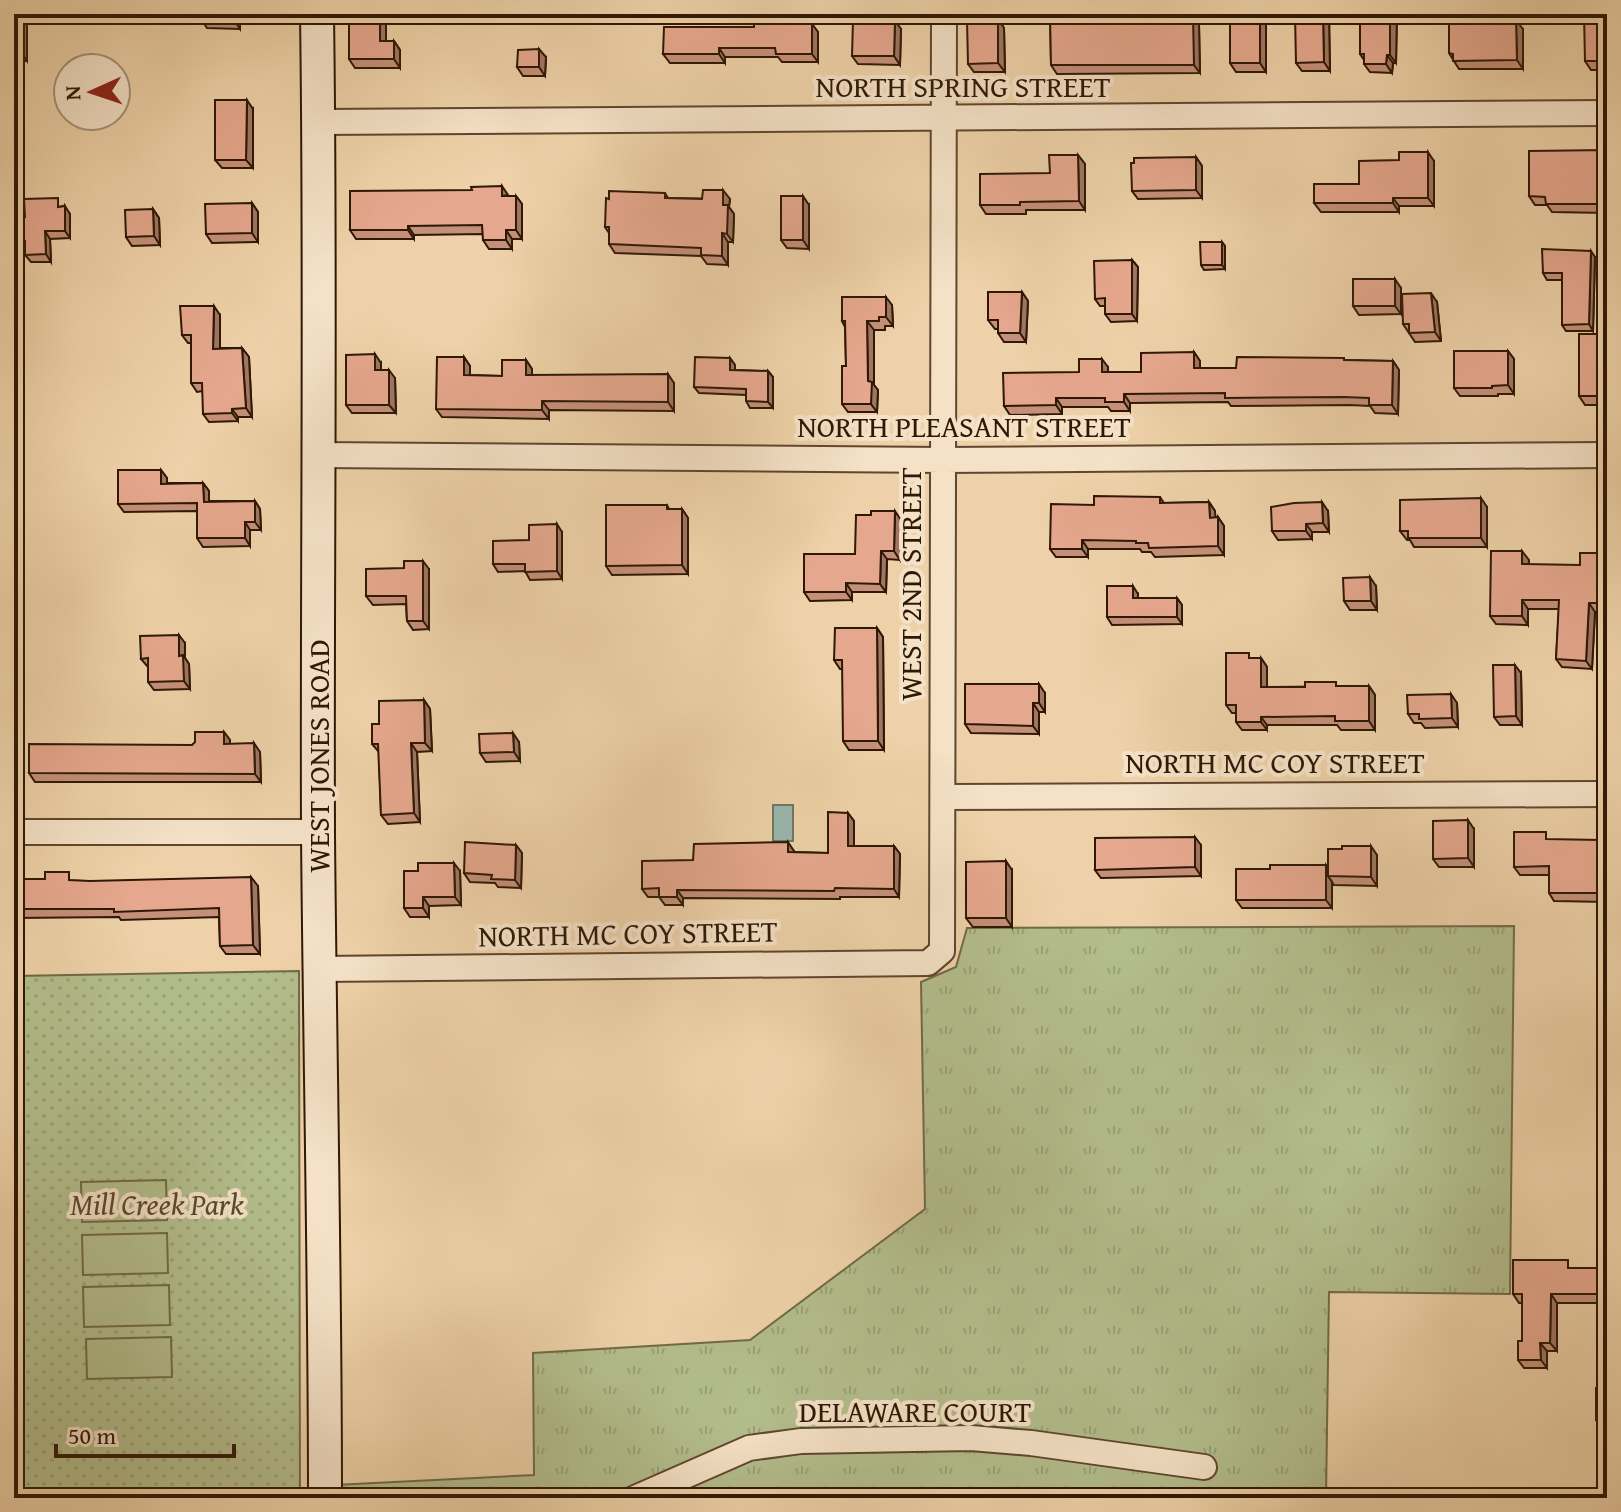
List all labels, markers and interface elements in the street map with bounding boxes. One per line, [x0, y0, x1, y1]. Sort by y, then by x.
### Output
north arrow [52, 52, 132, 132]
street label: NORTH SPRING STREET [816, 64, 1111, 108]
text: N [56, 85, 88, 101]
street label: NORTH PLEASANT STREET [797, 404, 1131, 448]
street label: WEST 2ND STREET [888, 467, 932, 701]
street label: WEST JONES ROAD [296, 639, 340, 873]
street label: NORTH MC COY STREET [1125, 740, 1425, 784]
street label: NORTH MC COY STREET [478, 908, 778, 958]
park label: Mill Creek Park [70, 1182, 244, 1226]
street label: DELAWARE COURT [799, 1389, 1031, 1433]
scale bar [56, 1408, 234, 1458]
text: 50 m [68, 1418, 116, 1453]

